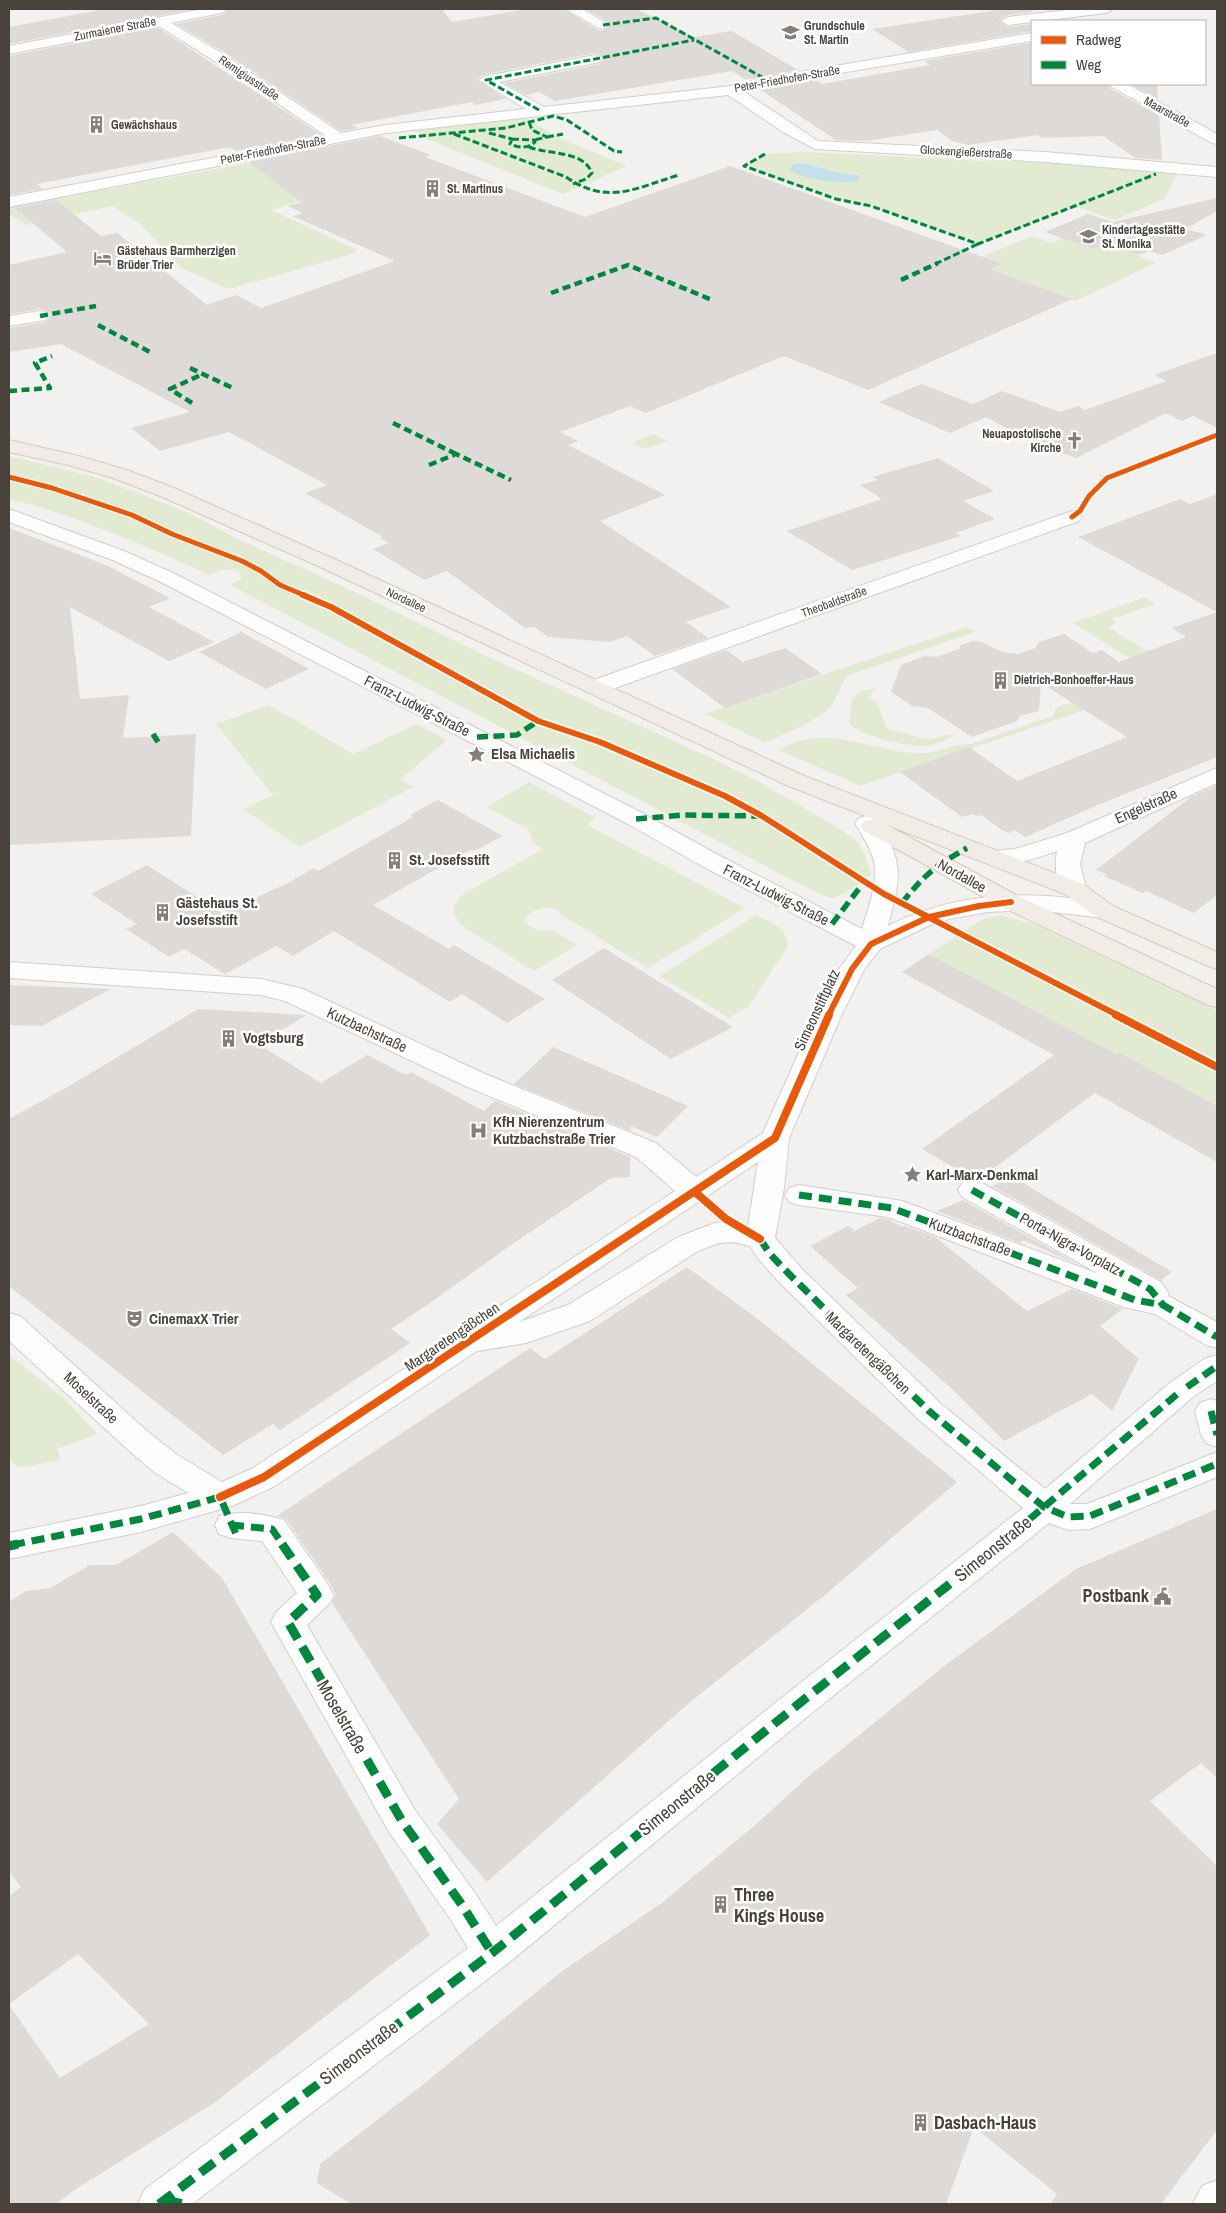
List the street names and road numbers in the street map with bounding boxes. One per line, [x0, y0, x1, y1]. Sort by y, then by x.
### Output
street label: Zurmaiener Straße [73, 13, 157, 45]
street label: Remigiusstraße [216, 52, 282, 104]
street label: Peter-Friedhofen-Straße [733, 62, 841, 96]
street label: Maarstraße [1141, 93, 1193, 131]
street label: Peter-Friedhofen-Straße [219, 132, 327, 168]
street label: Glockengießerstraße [919, 142, 1013, 162]
street label: Theobaldstraße [799, 583, 869, 621]
street label: Nordallee [384, 584, 428, 616]
street label: Franz-Ludwig-Straße [361, 670, 474, 741]
street label: Engelstraße [1111, 782, 1180, 829]
street label: Nordallee [934, 854, 990, 898]
street label: Franz-Ludwig-Straße [720, 859, 833, 930]
street label: Simeonstiftplatz [788, 965, 845, 1054]
street label: Kutzbachstraße [324, 1002, 411, 1057]
street label: Porta-Nigra-Vorplatz [1016, 1207, 1124, 1280]
street label: Kutzbachstraße [926, 1212, 1014, 1261]
street label: Margaretengäßchen [400, 1297, 504, 1376]
street label: Margaretengäßchen [821, 1307, 915, 1399]
street label: Moselstraße [59, 1367, 123, 1428]
street label: Simeonstraße [949, 1510, 1037, 1587]
street label: Moselstraße [311, 1675, 374, 1758]
street label: Simeonstraße [633, 1764, 721, 1841]
street label: Simeonstraße [314, 2015, 403, 2090]

